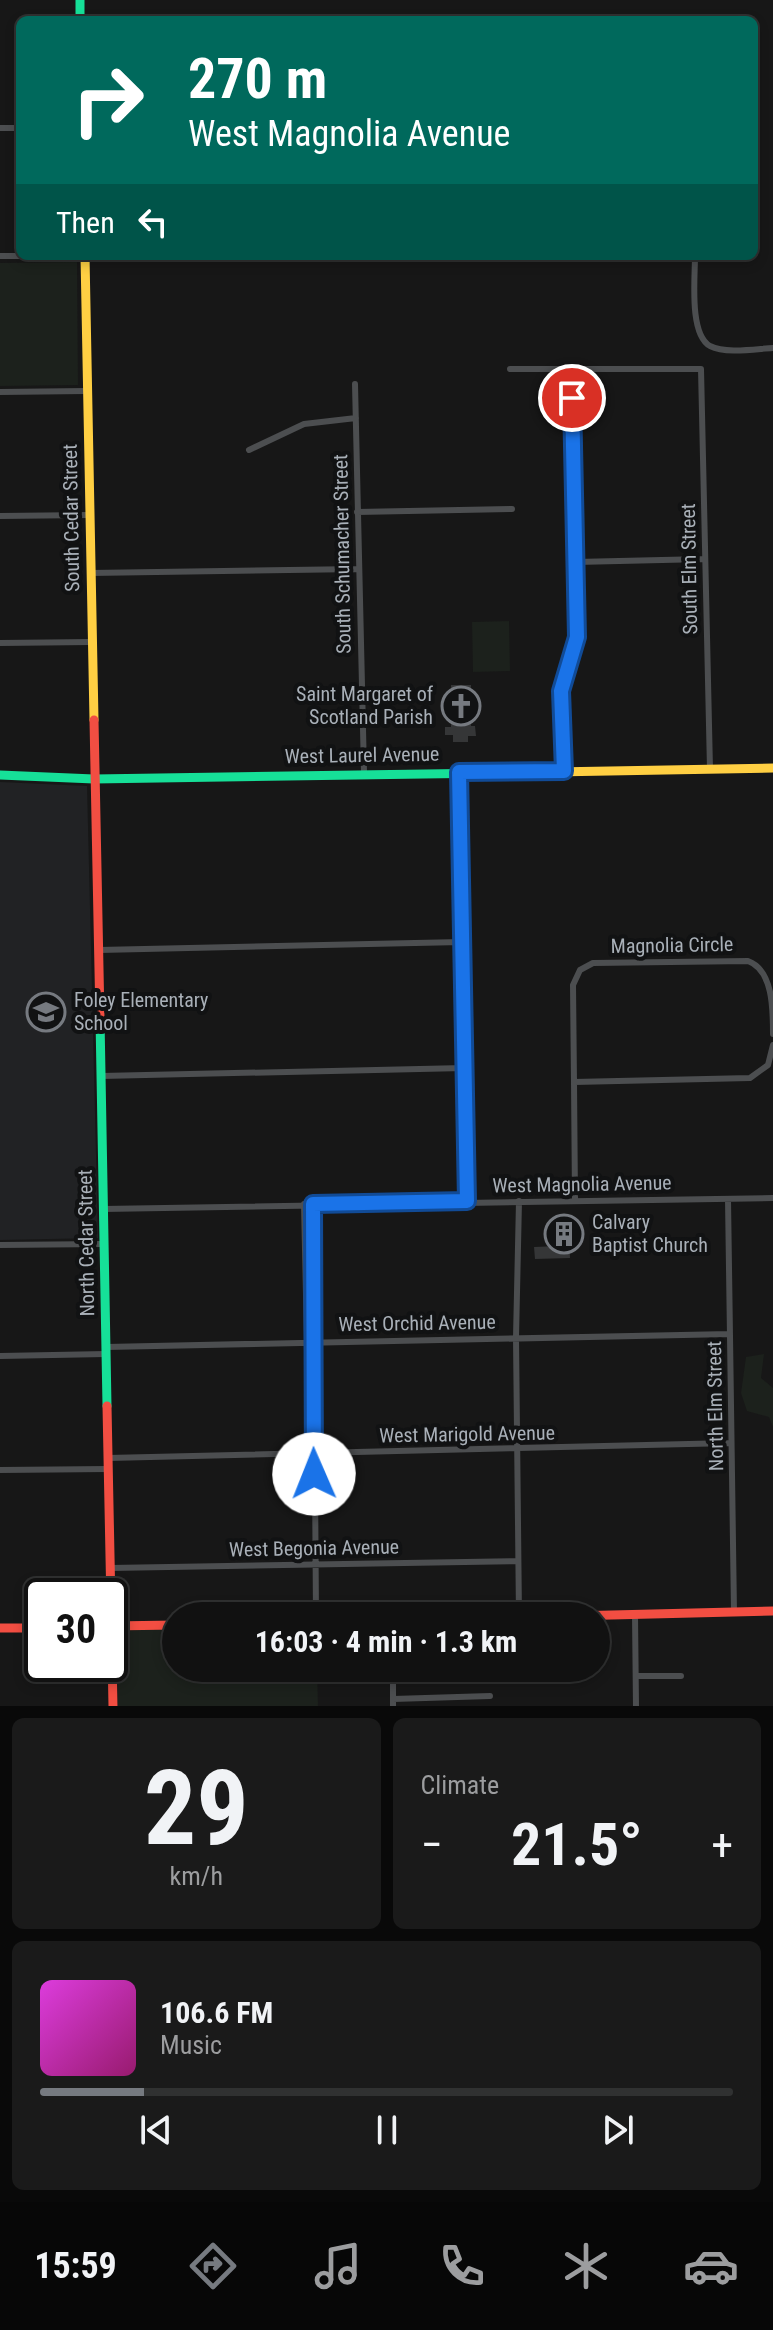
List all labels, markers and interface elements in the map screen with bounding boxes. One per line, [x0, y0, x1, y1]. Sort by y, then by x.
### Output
text: 270 m [188, 46, 327, 112]
icon: right [56, 48, 160, 152]
text: West Magnolia Avenue [188, 113, 510, 155]
icon: left [131, 200, 175, 244]
text: Then [56, 205, 115, 240]
pin [538, 364, 606, 432]
icon: arrive [550, 376, 594, 420]
street label: South Cedar Street [58, 444, 84, 592]
street label: South Schumacher Street [328, 454, 356, 654]
street label: South Elm Street [676, 503, 702, 635]
place label: Saint Margaret of Scotland Parish [296, 682, 434, 729]
church icon: Saint Margaret of Scotland Parish [440, 685, 482, 727]
street label: West Laurel Avenue [284, 742, 440, 768]
street label: Magnolia Circle [610, 932, 734, 958]
place label: Foley Elementary School [74, 988, 208, 1035]
school or university icon: Foley Elementary School [25, 991, 67, 1033]
street label: North Cedar Street [73, 1169, 99, 1317]
street label: West Magnolia Avenue [492, 1170, 672, 1198]
place label: Calvary Baptist Church [592, 1210, 708, 1257]
building icon: Calvary Baptist Church [543, 1213, 585, 1255]
street label: West Orchid Avenue [338, 1310, 496, 1336]
street label: North Elm Street [702, 1341, 728, 1471]
street label: West Marigold Avenue [379, 1420, 555, 1448]
position arrow [272, 1432, 356, 1516]
street label: West Begonia Avenue [229, 1535, 399, 1561]
speed limit sign: 30 [24, 1578, 128, 1682]
text: 16:03 · 4 min · 1.3 km [255, 1624, 517, 1659]
text: 29 [144, 1748, 249, 1869]
text: Climate [421, 1770, 499, 1800]
text: 21.5° [511, 1809, 643, 1880]
text: − [421, 1819, 443, 1871]
text: + [711, 1819, 733, 1871]
text: km/h [170, 1861, 223, 1891]
text: 106.6 FM [160, 1995, 273, 2030]
text: Music [160, 2030, 222, 2060]
icon: previous [134, 2108, 178, 2152]
icon: pause [365, 2108, 409, 2152]
icon: next [596, 2108, 640, 2152]
icon: directions [185, 2238, 241, 2294]
icon: music [310, 2238, 366, 2294]
icon: phone [434, 2238, 490, 2294]
icon: climate [558, 2238, 614, 2294]
icon: car [683, 2238, 739, 2294]
text: 15:59 [34, 2245, 117, 2287]

